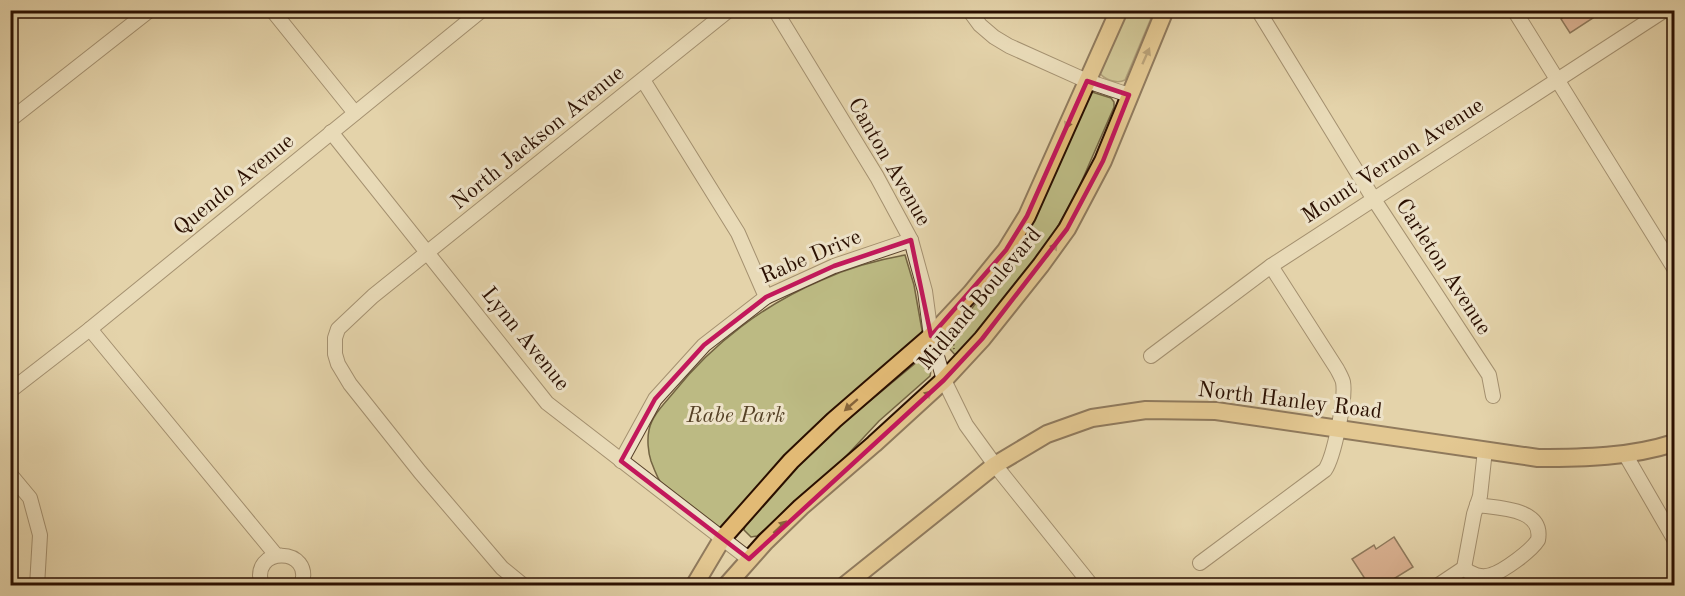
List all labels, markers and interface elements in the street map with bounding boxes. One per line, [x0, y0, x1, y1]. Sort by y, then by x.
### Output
one-way arrow [1142, 48, 1151, 65]
street label: North Jackson Avenue [448, 62, 628, 214]
street label: Canton Avenue [843, 94, 935, 230]
street label: Mount Vernon Avenue [1298, 94, 1488, 228]
one-way arrow [1064, 113, 1074, 131]
street label: Quendo Avenue [170, 130, 298, 240]
street label: Carleton Avenue [1391, 195, 1495, 339]
street label: Midland Boulevard [914, 224, 1046, 374]
street label: Rabe Drive [757, 226, 865, 288]
one-way arrow [1046, 242, 1058, 258]
street label: Lynn Avenue [477, 283, 573, 395]
street label: North Hanley Road [1197, 379, 1383, 423]
one-way arrow [918, 391, 932, 405]
one-way arrow [844, 398, 859, 411]
park label: Rabe Park [686, 405, 786, 427]
one-way arrow [772, 521, 786, 535]

